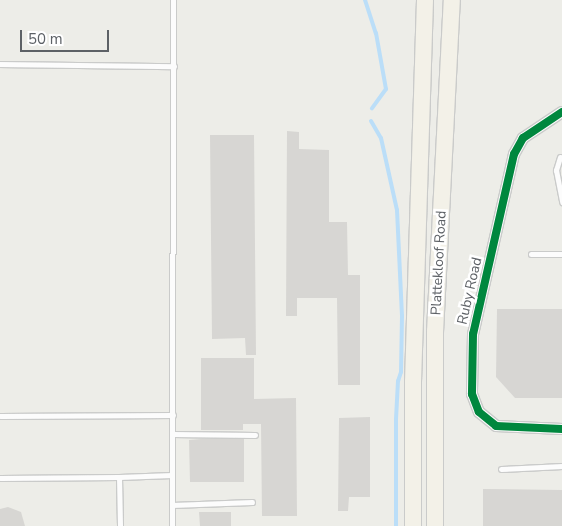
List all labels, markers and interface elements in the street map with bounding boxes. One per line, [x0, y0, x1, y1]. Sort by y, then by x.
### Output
scale bar [22, 20, 111, 52]
text: 50 m [28, 29, 63, 49]
street label: Plattekloof Road [428, 210, 450, 316]
street label: Ruby Road [454, 256, 486, 326]

